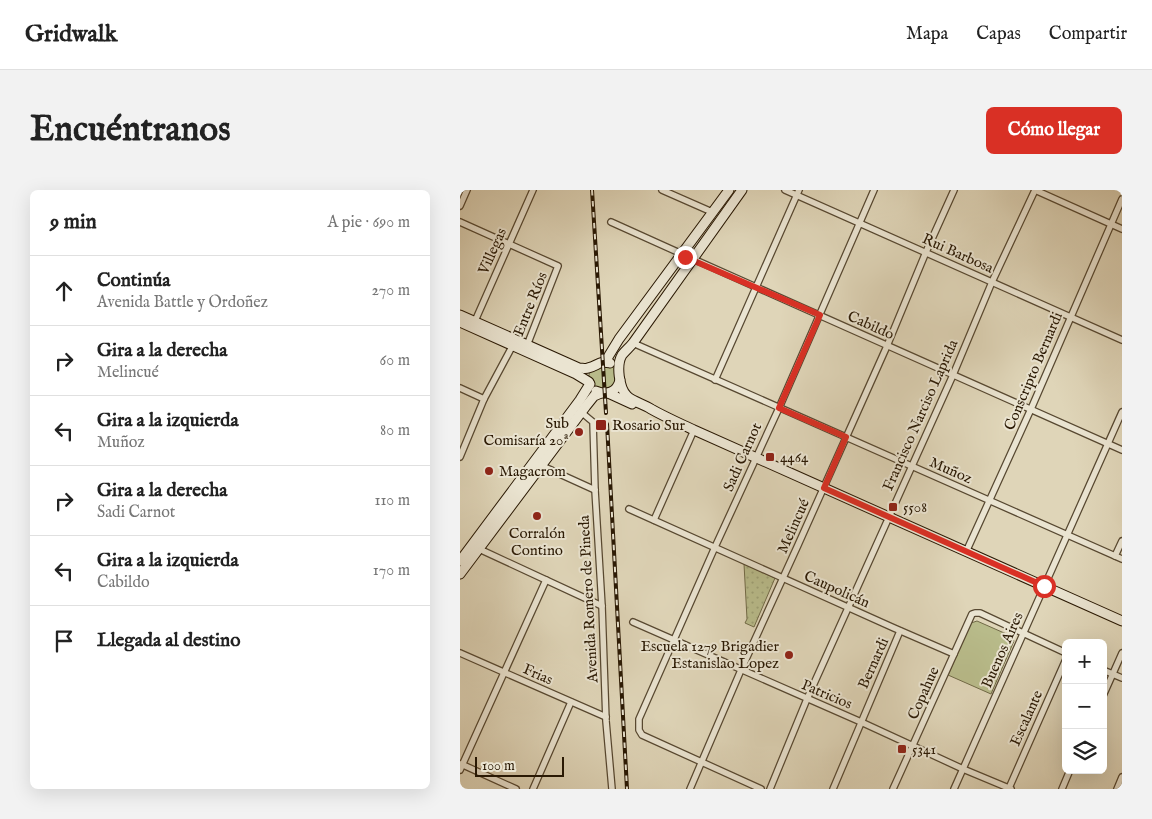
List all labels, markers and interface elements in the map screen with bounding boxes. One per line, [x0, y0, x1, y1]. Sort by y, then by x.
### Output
text: Gridwalk [25, 19, 117, 50]
text: Mapa [906, 23, 948, 46]
text: Capas [976, 23, 1021, 46]
text: Compartir [1049, 23, 1127, 46]
button: Cómo llegar [986, 107, 1122, 154]
text: Encuéntranos [30, 108, 230, 153]
text: 9 min [50, 209, 97, 236]
text: A pie · 690 m [328, 213, 410, 233]
street label: Villegas [473, 225, 511, 278]
street label: Rui Barbosa [919, 229, 997, 278]
route end [674, 246, 697, 269]
text: Continúa [97, 269, 171, 293]
street label: Entre Ríos [509, 269, 552, 339]
icon: ahead [50, 277, 78, 305]
text: 270 m [371, 281, 410, 301]
text: Avenida Battle y Ordoñez [97, 293, 268, 313]
street label: Cabildo [844, 307, 897, 344]
street label: Conscripto Bernardi [1000, 309, 1067, 433]
street label: Francisco Narciso Laprida [879, 336, 963, 494]
text: Gira a la derecha [97, 339, 227, 363]
icon: right [50, 347, 78, 375]
text: 60 m [380, 351, 410, 371]
text: Melincué [97, 363, 159, 383]
text: Gira a la izquierda [97, 409, 239, 433]
place label: Sub Comisaría 20ª [483, 414, 569, 450]
place label: Rosario Sur [612, 416, 685, 435]
icon: left [50, 417, 78, 445]
marker: Rosario Sur [594, 418, 608, 432]
street label: Sadi Carnot [719, 420, 766, 495]
text: 80 m [380, 421, 410, 441]
marker: Sub Comisaría 20ª [573, 426, 585, 438]
text: Muñoz [97, 433, 145, 453]
place label: 4464 [780, 448, 809, 467]
marker: 4464 [764, 451, 776, 463]
street label: Muñoz [926, 453, 975, 488]
place label: Magacrom [499, 462, 566, 481]
marker: Magacrom [483, 465, 495, 477]
text: Gira a la derecha [97, 479, 227, 503]
icon: right [50, 487, 78, 515]
text: 110 m [374, 491, 410, 511]
street label: Melincué [773, 496, 814, 557]
place label: 5508 [903, 498, 927, 517]
marker: 5508 [887, 501, 899, 513]
text: Sadi Carnot [97, 503, 175, 523]
marker: Corralón Contino [531, 510, 543, 522]
street label: Avenida Romero de Pineda [575, 514, 602, 684]
place label: Corralón Contino [509, 524, 565, 560]
text: Gira a la izquierda [97, 549, 239, 573]
icon: left [50, 557, 78, 585]
text: 170 m [373, 561, 410, 581]
street label: Caupolicán [801, 567, 873, 612]
text: Cabildo [97, 573, 150, 593]
route start [1033, 575, 1056, 598]
street label: Buenos Aires [977, 609, 1028, 691]
icon: arrive [50, 627, 78, 655]
text: Llegada al destino [97, 629, 240, 653]
street label: Bernardi [854, 635, 893, 692]
place label: Escuela 1279 Brigadier Estanislao Lopez [641, 637, 779, 673]
map controls [1062, 639, 1107, 774]
button: + [1062, 639, 1107, 684]
marker: Escuela 1279 Brigadier Estanislao Lopez [783, 649, 795, 661]
street label: Frias [520, 660, 556, 689]
street label: Copahue [903, 664, 944, 723]
street label: Patricios [799, 675, 855, 714]
button: − [1062, 684, 1107, 729]
street label: Escalante [1006, 687, 1047, 749]
button: layers [1062, 729, 1107, 774]
place label: 5341 [912, 740, 936, 759]
marker: 5341 [896, 743, 908, 755]
scale bar [475, 754, 564, 777]
text: 100 m [482, 757, 515, 775]

